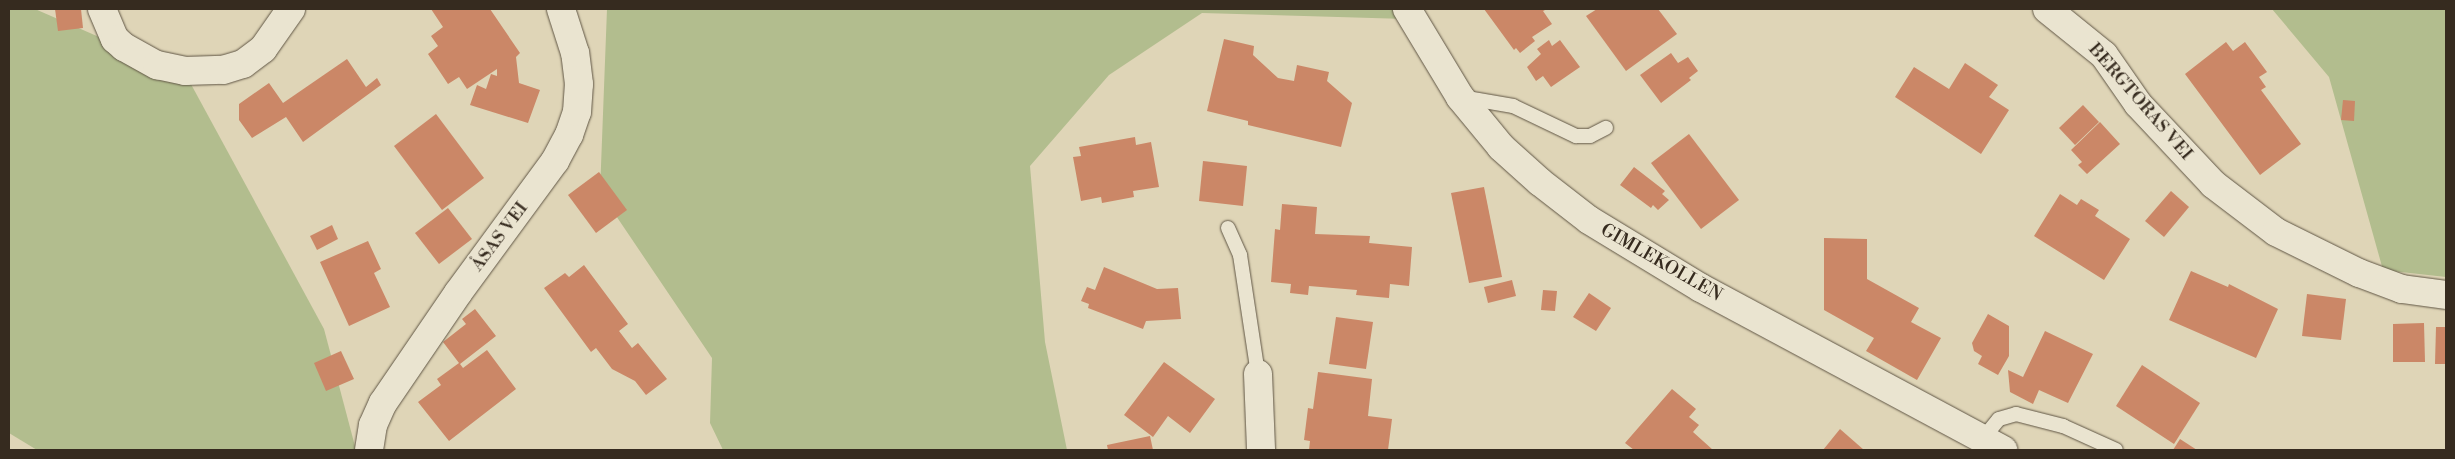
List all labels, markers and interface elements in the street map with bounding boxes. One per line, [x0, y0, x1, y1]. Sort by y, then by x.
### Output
street label: BERGTORAS VEI [2083, 39, 2197, 165]
street label: ÅSAS VEI [467, 198, 533, 276]
street label: GIMLEKOLLEN [1596, 220, 1726, 306]

